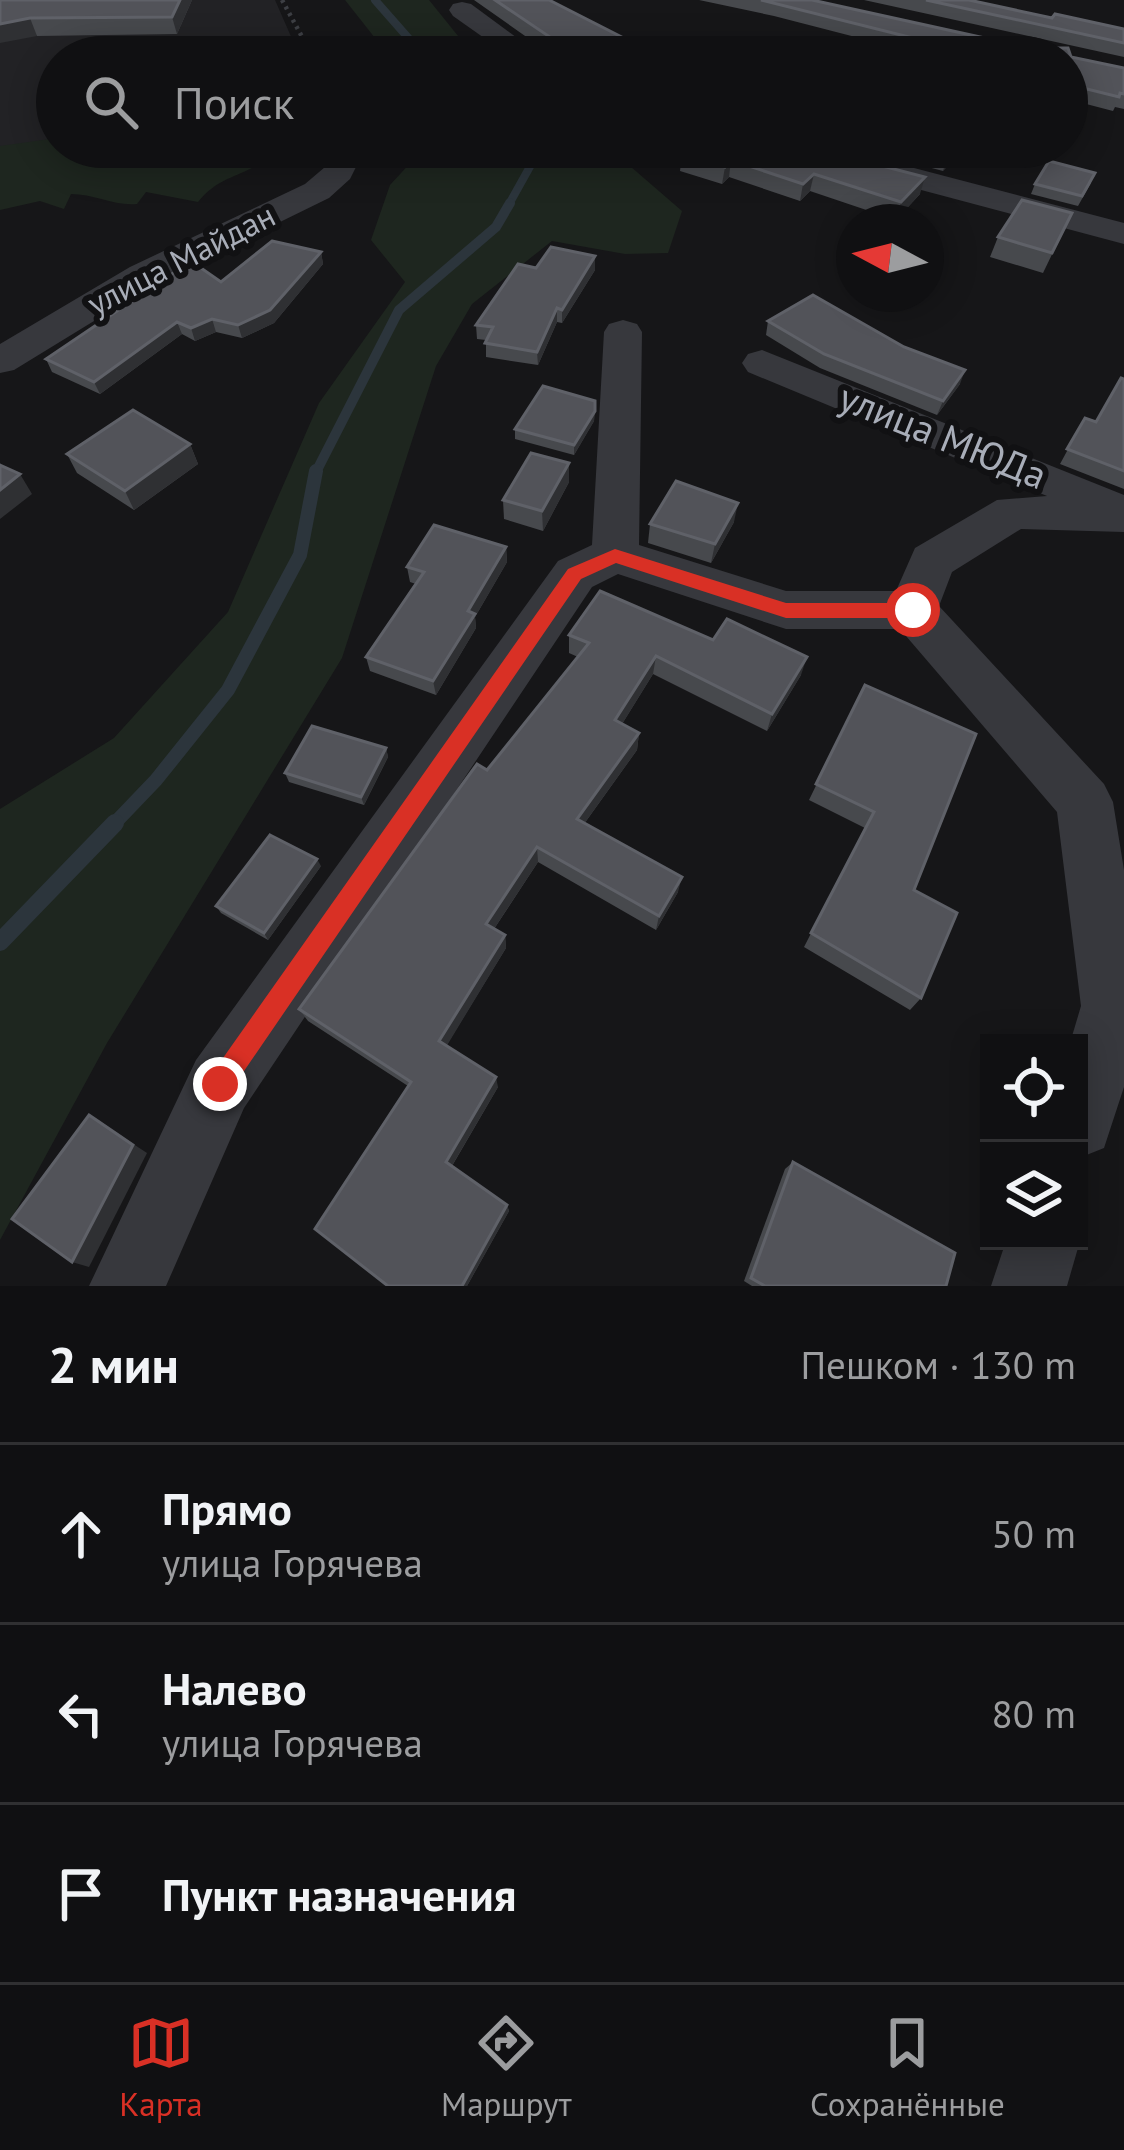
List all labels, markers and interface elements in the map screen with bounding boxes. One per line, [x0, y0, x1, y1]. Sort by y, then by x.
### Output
search box [36, 36, 1088, 168]
icon: search [78, 69, 144, 135]
text: Поиск [174, 73, 294, 131]
street label: улица Майдан [80, 193, 282, 324]
north arrow [836, 204, 944, 312]
street label: улица МЮДа [832, 371, 1054, 500]
route start [886, 583, 940, 637]
map controls [980, 1034, 1088, 1250]
button: locate [980, 1034, 1088, 1142]
route end [193, 1057, 247, 1111]
button: layers [980, 1142, 1088, 1250]
text: 2 мин [48, 1331, 179, 1397]
text: Пешком · 130 m [800, 1339, 1076, 1390]
text: Прямо [162, 1479, 292, 1537]
icon: ahead [48, 1501, 114, 1567]
text: 50 m [991, 1508, 1076, 1559]
text: улица Горячева [162, 1537, 423, 1588]
text: Налево [162, 1659, 307, 1717]
icon: left [48, 1681, 114, 1747]
text: 80 m [991, 1688, 1076, 1739]
text: улица Горячева [162, 1717, 423, 1768]
icon: arrive [48, 1861, 114, 1927]
text: Пункт назначения [162, 1865, 516, 1923]
tab: Карта [119, 2010, 203, 2125]
tab: Маршрут [441, 2010, 572, 2125]
tab: Сохранённые [810, 2010, 1005, 2125]

